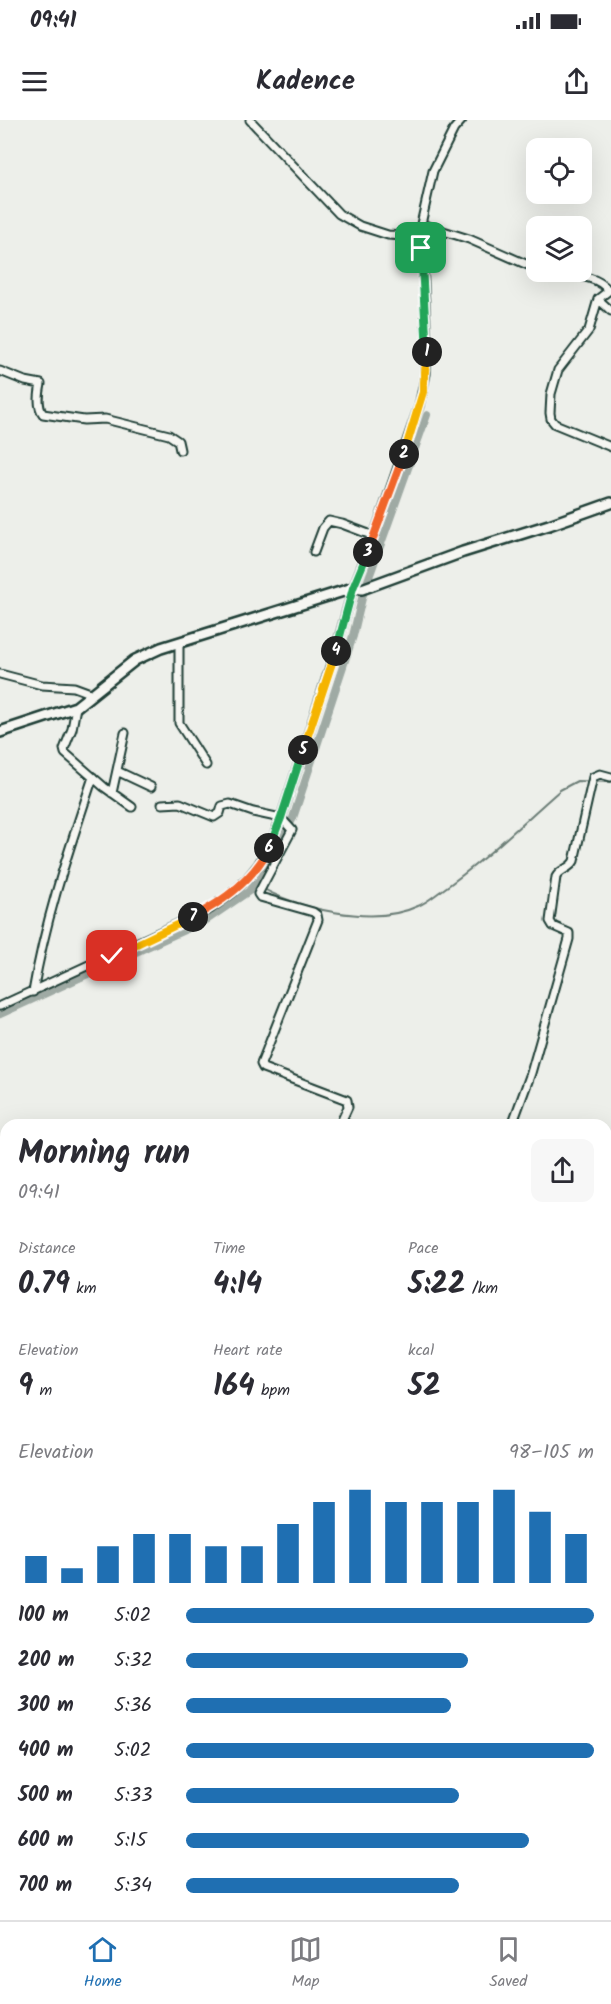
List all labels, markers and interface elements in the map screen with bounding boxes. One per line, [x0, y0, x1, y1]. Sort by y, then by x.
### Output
text: 09:41 [30, 4, 76, 39]
text: Kadence [256, 60, 355, 103]
icon: menu [18, 65, 51, 98]
icon: share [560, 65, 593, 98]
map controls [526, 138, 592, 282]
button: locate [526, 138, 592, 204]
button: layers [526, 216, 592, 282]
pin [395, 222, 446, 273]
icon: arrive [404, 231, 437, 264]
pin: 1 [412, 337, 442, 367]
text: 1 [425, 339, 429, 364]
pin: 2 [389, 439, 419, 469]
text: 2 [399, 441, 409, 466]
pin: 3 [353, 537, 383, 567]
text: 3 [364, 539, 372, 564]
pin: 4 [321, 636, 351, 666]
text: 4 [332, 638, 340, 663]
pin: 5 [288, 735, 318, 765]
text: 5 [299, 737, 307, 762]
pin: 6 [254, 833, 284, 863]
text: 6 [265, 835, 273, 860]
pin: 7 [178, 902, 208, 932]
text: 7 [189, 904, 197, 929]
pin [86, 930, 137, 981]
icon: check [95, 939, 128, 972]
text: Morning run [18, 1128, 190, 1181]
button: share [531, 1139, 594, 1202]
text: 09:41 [18, 1177, 60, 1209]
text: Distance [18, 1236, 76, 1261]
text: Time [213, 1236, 245, 1261]
text: Pace [408, 1236, 439, 1261]
text: 0.79 [18, 1261, 70, 1309]
text: 4:14 [213, 1261, 262, 1309]
text: 5:22 [408, 1261, 466, 1309]
text: km [70, 1276, 97, 1301]
text: /km [466, 1276, 498, 1301]
text: Elevation [18, 1338, 79, 1363]
text: Heart rate [213, 1338, 283, 1363]
text: kcal [408, 1338, 434, 1363]
text: 9 [18, 1363, 33, 1411]
text: 164 [213, 1363, 255, 1411]
text: 52 [408, 1363, 441, 1411]
text: m [33, 1378, 52, 1403]
text: bpm [255, 1378, 290, 1403]
text: Elevation [18, 1437, 94, 1469]
text: 98–105 m [509, 1437, 594, 1469]
text: 100 m [18, 1600, 69, 1632]
text: 5:02 [114, 1600, 151, 1632]
text: 200 m [18, 1645, 74, 1677]
text: 5:32 [114, 1645, 153, 1677]
text: 300 m [18, 1690, 74, 1722]
text: 5:36 [114, 1690, 152, 1722]
text: 400 m [18, 1735, 74, 1767]
text: 5:02 [114, 1735, 151, 1767]
text: 500 m [18, 1780, 73, 1812]
text: 5:33 [114, 1780, 153, 1812]
text: 600 m [18, 1825, 73, 1857]
text: 5:15 [114, 1825, 147, 1857]
text: 700 m [18, 1870, 72, 1902]
text: 5:34 [114, 1870, 152, 1902]
tab: Home [84, 1933, 122, 1994]
tab: Map [289, 1933, 322, 1994]
tab: Saved [489, 1933, 527, 1994]

